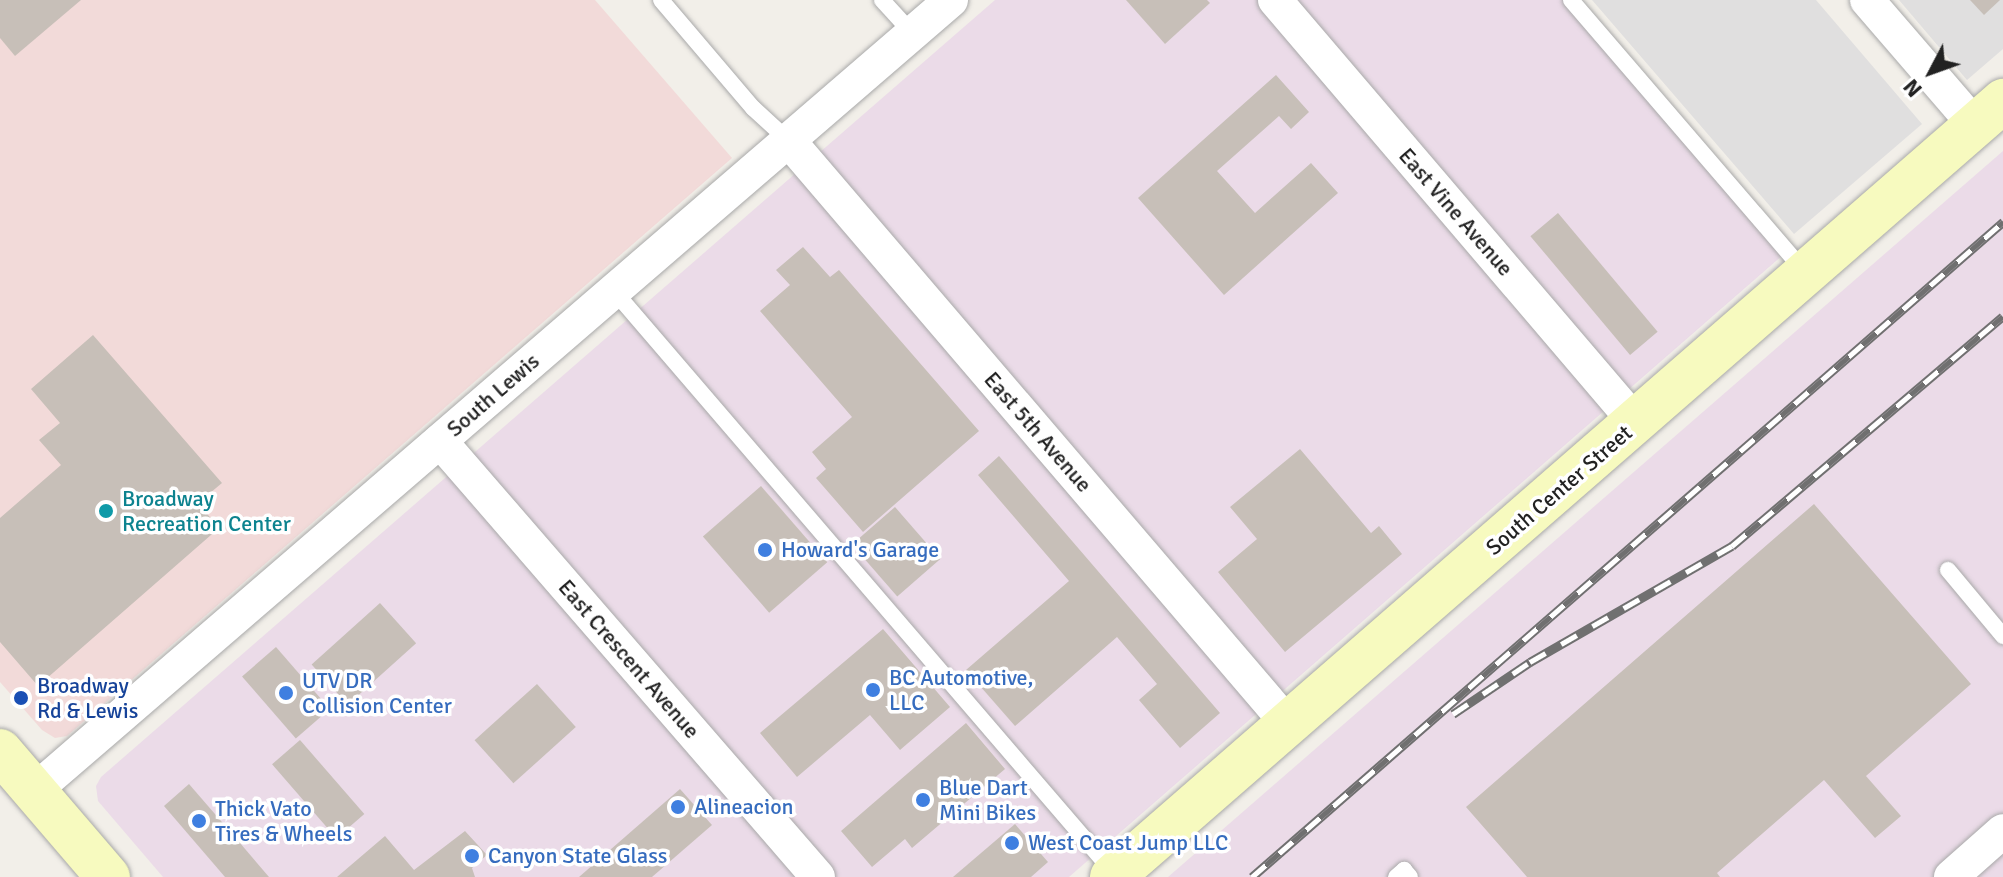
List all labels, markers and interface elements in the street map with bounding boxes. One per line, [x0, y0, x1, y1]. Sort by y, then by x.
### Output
north arrow [1891, 32, 1971, 112]
text: N [1897, 73, 1928, 103]
street label: East Vine Avenue [1393, 143, 1519, 281]
street label: South Lewis [441, 348, 545, 442]
street label: East 5th Avenue [979, 366, 1097, 498]
street label: South Center Street [1480, 419, 1638, 561]
place label: Broadway Recreation Center [122, 485, 291, 536]
marker: Broadway Recreation Center [97, 502, 115, 520]
place label: Howard's Garage [781, 537, 939, 563]
marker: Howard's Garage [756, 541, 774, 559]
street label: East Crescent Avenue [553, 574, 705, 744]
place label: BC Automotive, LLC [889, 664, 1034, 716]
place label: UTV DR Collision Center [302, 667, 452, 718]
place label: Broadway Rd & Lewis [37, 672, 138, 724]
marker: BC Automotive, LLC [864, 681, 882, 699]
marker: UTV DR Collision Center [277, 684, 295, 702]
marker: Broadway Rd & Lewis [12, 689, 30, 707]
place label: Blue Dart Mini Bikes [939, 774, 1036, 826]
marker: Blue Dart Mini Bikes [914, 791, 932, 809]
place label: Alineacion [694, 794, 794, 820]
place label: Thick Vato Tires & Wheels [215, 795, 352, 846]
marker: Alineacion [669, 798, 687, 816]
marker: Thick Vato Tires & Wheels [190, 812, 208, 830]
place label: West Coast Jump LLC [1028, 830, 1228, 856]
marker: West Coast Jump LLC [1003, 834, 1021, 852]
place label: Canyon State Glass [488, 843, 667, 869]
marker: Canyon State Glass [463, 847, 481, 865]

